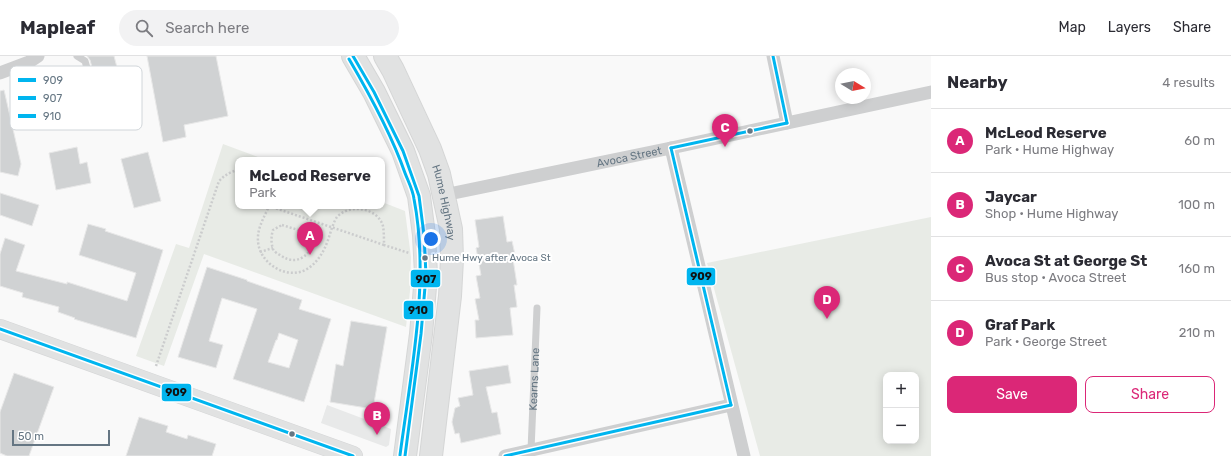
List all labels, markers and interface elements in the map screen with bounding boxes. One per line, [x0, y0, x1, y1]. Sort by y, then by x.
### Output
search box [119, 10, 399, 46]
text: Mapleaf [20, 16, 95, 39]
icon: search [133, 17, 155, 39]
text: Search here [165, 19, 249, 37]
text: Map [1059, 19, 1086, 36]
text: Layers [1108, 19, 1151, 36]
text: Share [1173, 19, 1211, 36]
legend [10, 66, 142, 130]
north arrow [835, 68, 871, 104]
text: Nearby [947, 72, 1008, 92]
text: 909 [43, 74, 63, 87]
text: 4 results [1162, 75, 1215, 90]
text: 907 [43, 92, 63, 105]
text: 910 [43, 110, 61, 123]
pin: C [712, 114, 738, 147]
text: McLeod Reserve [985, 124, 1107, 142]
unlabelled marker [745, 126, 755, 136]
text: A [955, 133, 965, 148]
text: 60 m [1184, 133, 1215, 148]
text: Park · Hume Highway [985, 142, 1114, 157]
street label: Avoca Street [595, 143, 663, 170]
popup [235, 157, 385, 209]
street label: Hume Highway [430, 163, 458, 241]
text: McLeod Reserve [249, 167, 371, 185]
text: Park [249, 185, 276, 200]
text: Jaycar [985, 188, 1037, 206]
text: B [955, 197, 965, 212]
text: 100 m [1178, 197, 1215, 212]
text: Shop · Hume Highway [985, 206, 1118, 221]
pin: A [297, 222, 323, 255]
your location [421, 229, 441, 249]
place label: Hume Hwy after Avoca St [432, 252, 551, 264]
text: Avoca St at George St [985, 252, 1147, 270]
marker: Hume Hwy after Avoca St [420, 253, 430, 263]
text: C [955, 261, 965, 276]
text: 160 m [1179, 261, 1215, 276]
line badge: 909 [686, 267, 716, 286]
line badge: 907 [410, 269, 441, 288]
text: 909 [690, 270, 712, 283]
text: Bus stop · Avoca Street [985, 270, 1126, 285]
text: 907 [416, 273, 437, 286]
pin: D [814, 286, 840, 319]
line badge: 910 [403, 300, 434, 320]
text: 910 [408, 304, 428, 317]
text: Graf Park [985, 316, 1055, 334]
text: D [955, 325, 965, 340]
text: 210 m [1179, 325, 1215, 340]
text: Park · George Street [985, 334, 1107, 349]
street label: Kearns Lane [526, 347, 542, 411]
map controls [883, 372, 919, 444]
button: + [883, 372, 919, 408]
button: Save [947, 376, 1077, 413]
button: Share [1085, 376, 1215, 413]
line badge: 909 [161, 383, 192, 402]
text: 909 [165, 386, 187, 399]
pin: B [364, 402, 390, 435]
button: − [883, 408, 919, 444]
scale bar [12, 428, 110, 447]
unlabelled marker [287, 429, 297, 439]
text: 50 m [18, 430, 44, 443]

